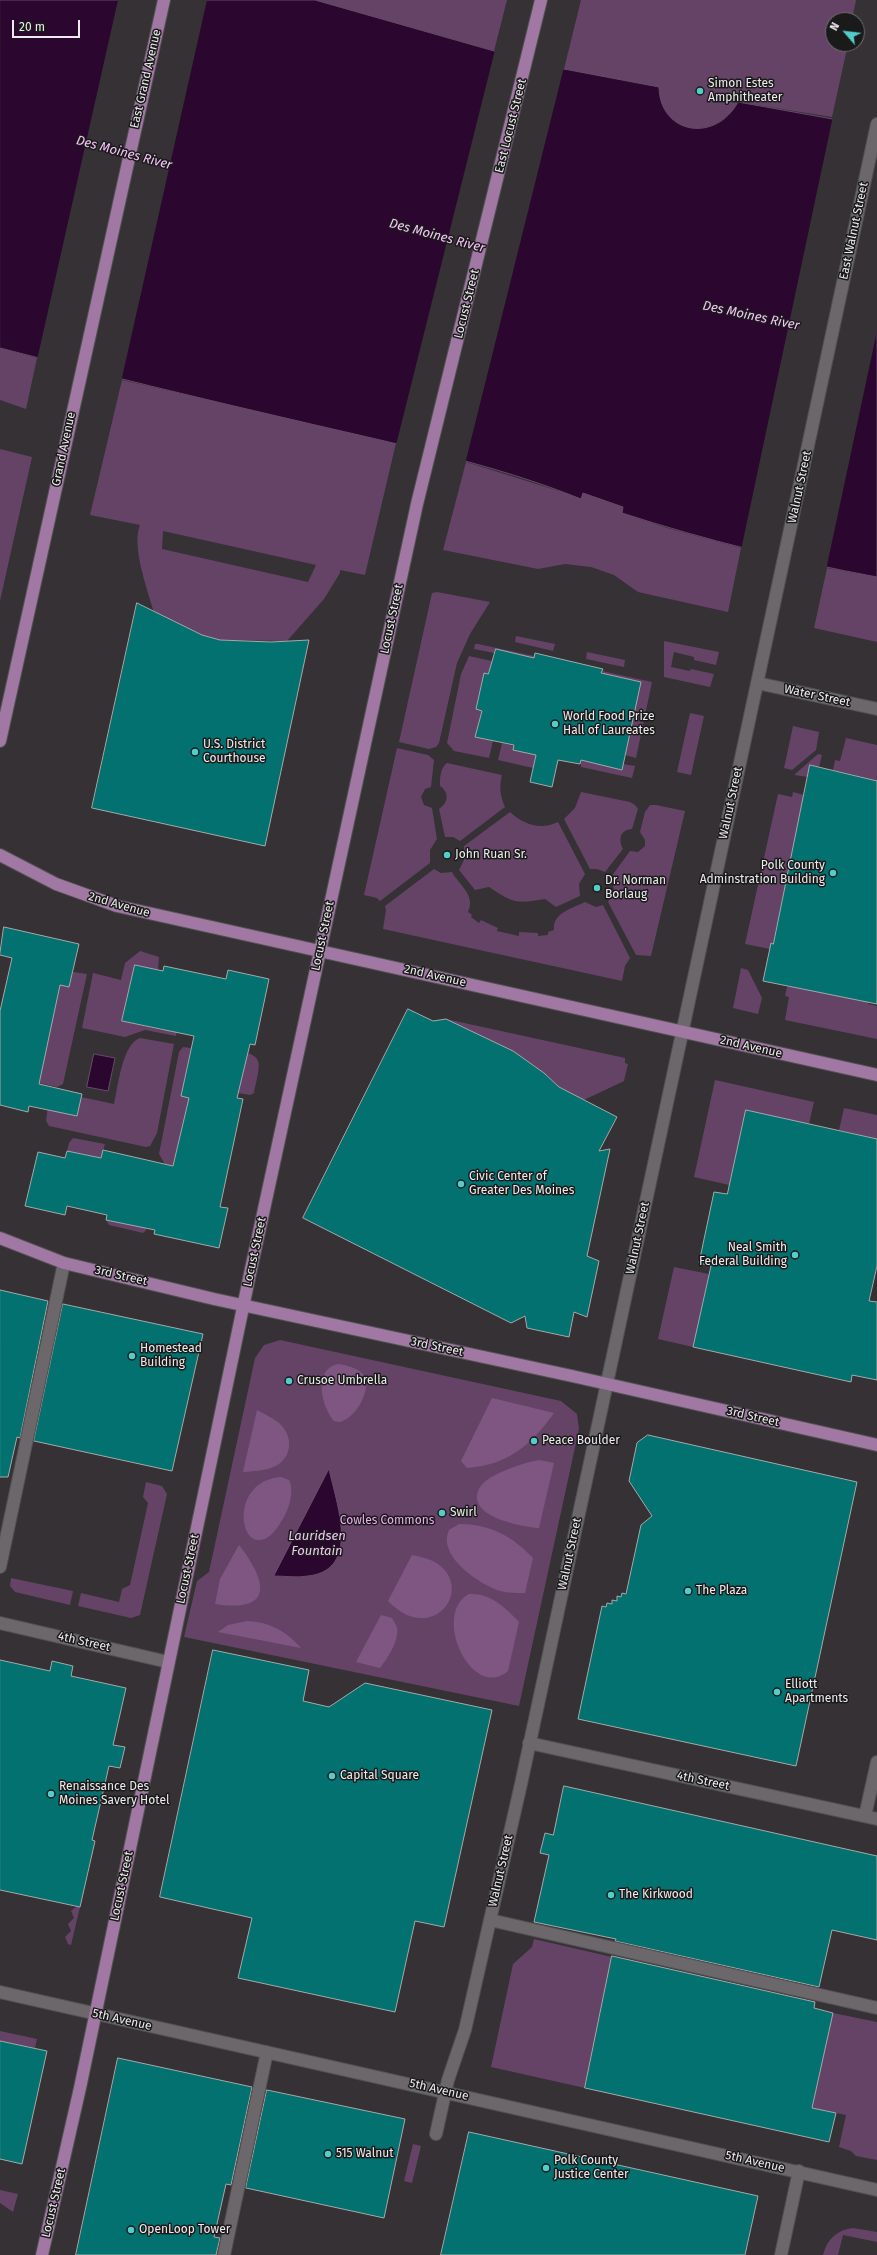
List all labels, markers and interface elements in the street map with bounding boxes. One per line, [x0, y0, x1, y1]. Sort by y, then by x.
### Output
scale bar [14, 12, 82, 38]
north arrow [825, 12, 865, 52]
text: 20 m [19, 20, 45, 34]
text: N [827, 20, 842, 33]
street label: East Grand Avenue [128, 28, 164, 130]
street label: East Locust Street [492, 77, 530, 175]
place label: Simon Estes Amphitheater [708, 77, 782, 105]
marker: Simon Estes Amphitheater [695, 86, 705, 96]
water label: Des Moines River [74, 133, 174, 173]
street label: East Walnut Street [837, 181, 871, 281]
water label: Des Moines River [387, 216, 487, 256]
street label: Locust Street [451, 268, 483, 340]
water label: Des Moines River [701, 298, 801, 334]
street label: Grand Avenue [49, 411, 79, 487]
street label: Walnut Street [785, 450, 815, 524]
street label: Locust Street [378, 583, 406, 655]
street label: Water Street [783, 682, 851, 710]
place label: World Food Prize Hall of Laureates [563, 710, 655, 738]
marker: World Food Prize Hall of Laureates [550, 719, 560, 729]
place label: U.S. District Courthouse [203, 738, 266, 766]
marker: U.S. District Courthouse [190, 747, 200, 757]
street label: Walnut Street [716, 766, 746, 840]
place label: John Ruan Sr. [455, 848, 527, 862]
marker: John Ruan Sr. [442, 850, 452, 860]
place label: Polk County Adminstration Building [700, 859, 825, 887]
marker: Polk County Adminstration Building [828, 868, 838, 878]
place label: Dr. Norman Borlaug [605, 874, 666, 902]
marker: Dr. Norman Borlaug [592, 883, 602, 893]
street label: 2nd Avenue [87, 889, 151, 921]
street label: Locust Street [309, 900, 337, 972]
street label: 2nd Avenue [403, 962, 467, 990]
street label: 2nd Avenue [719, 1033, 783, 1061]
place label: Civic Center of Greater Des Moines [469, 1170, 574, 1198]
marker: Civic Center of Greater Des Moines [456, 1179, 466, 1189]
street label: Walnut Street [623, 1201, 653, 1275]
street label: Locust Street [241, 1216, 269, 1288]
place label: Neal Smith Federal Building [699, 1241, 787, 1269]
marker: Neal Smith Federal Building [790, 1250, 800, 1260]
street label: 3rd Street [93, 1263, 149, 1289]
street label: 3rd Street [409, 1334, 465, 1360]
place label: Homestead Building [140, 1342, 202, 1370]
marker: Homestead Building [127, 1351, 137, 1361]
place label: Crusoe Umbrella [297, 1374, 387, 1388]
marker: Crusoe Umbrella [284, 1376, 294, 1386]
street label: 3rd Street [725, 1404, 781, 1430]
place label: Peace Boulder [542, 1434, 620, 1448]
marker: Peace Boulder [529, 1436, 539, 1446]
place label: Swirl [450, 1506, 477, 1520]
marker: Swirl [437, 1508, 447, 1518]
park label: Cowles Commons [340, 1514, 434, 1528]
street label: Walnut Street [555, 1517, 585, 1591]
water label: Lauridsen Fountain [288, 1528, 346, 1559]
street label: Locust Street [174, 1533, 202, 1605]
place label: The Plaza [696, 1584, 747, 1598]
marker: The Plaza [683, 1586, 693, 1596]
street label: 4th Street [56, 1629, 112, 1655]
place label: Elliott Apartments [785, 1678, 848, 1706]
marker: Elliott Apartments [772, 1687, 782, 1697]
street label: 4th Street [675, 1768, 731, 1794]
place label: Capital Square [340, 1769, 419, 1783]
marker: Capital Square [327, 1771, 337, 1781]
place label: Renaissance Des Moines Savery Hotel [59, 1780, 169, 1808]
marker: Renaissance Des Moines Savery Hotel [46, 1789, 56, 1799]
street label: Walnut Street [486, 1834, 516, 1908]
street label: Locust Street [108, 1850, 136, 1922]
place label: The Kirkwood [619, 1888, 693, 1902]
marker: The Kirkwood [606, 1890, 616, 1900]
street label: 5th Avenue [91, 2006, 153, 2034]
street label: 5th Avenue [408, 2076, 470, 2104]
place label: 515 Walnut [336, 2147, 394, 2161]
street label: 5th Avenue [724, 2148, 786, 2176]
marker: 515 Walnut [323, 2149, 333, 2159]
place label: Polk County Justice Center [554, 2154, 629, 2182]
marker: Polk County Justice Center [541, 2163, 551, 2173]
street label: Locust Street [39, 2167, 69, 2239]
place label: OpenLoop Tower [139, 2223, 230, 2237]
marker: OpenLoop Tower [126, 2225, 136, 2235]

